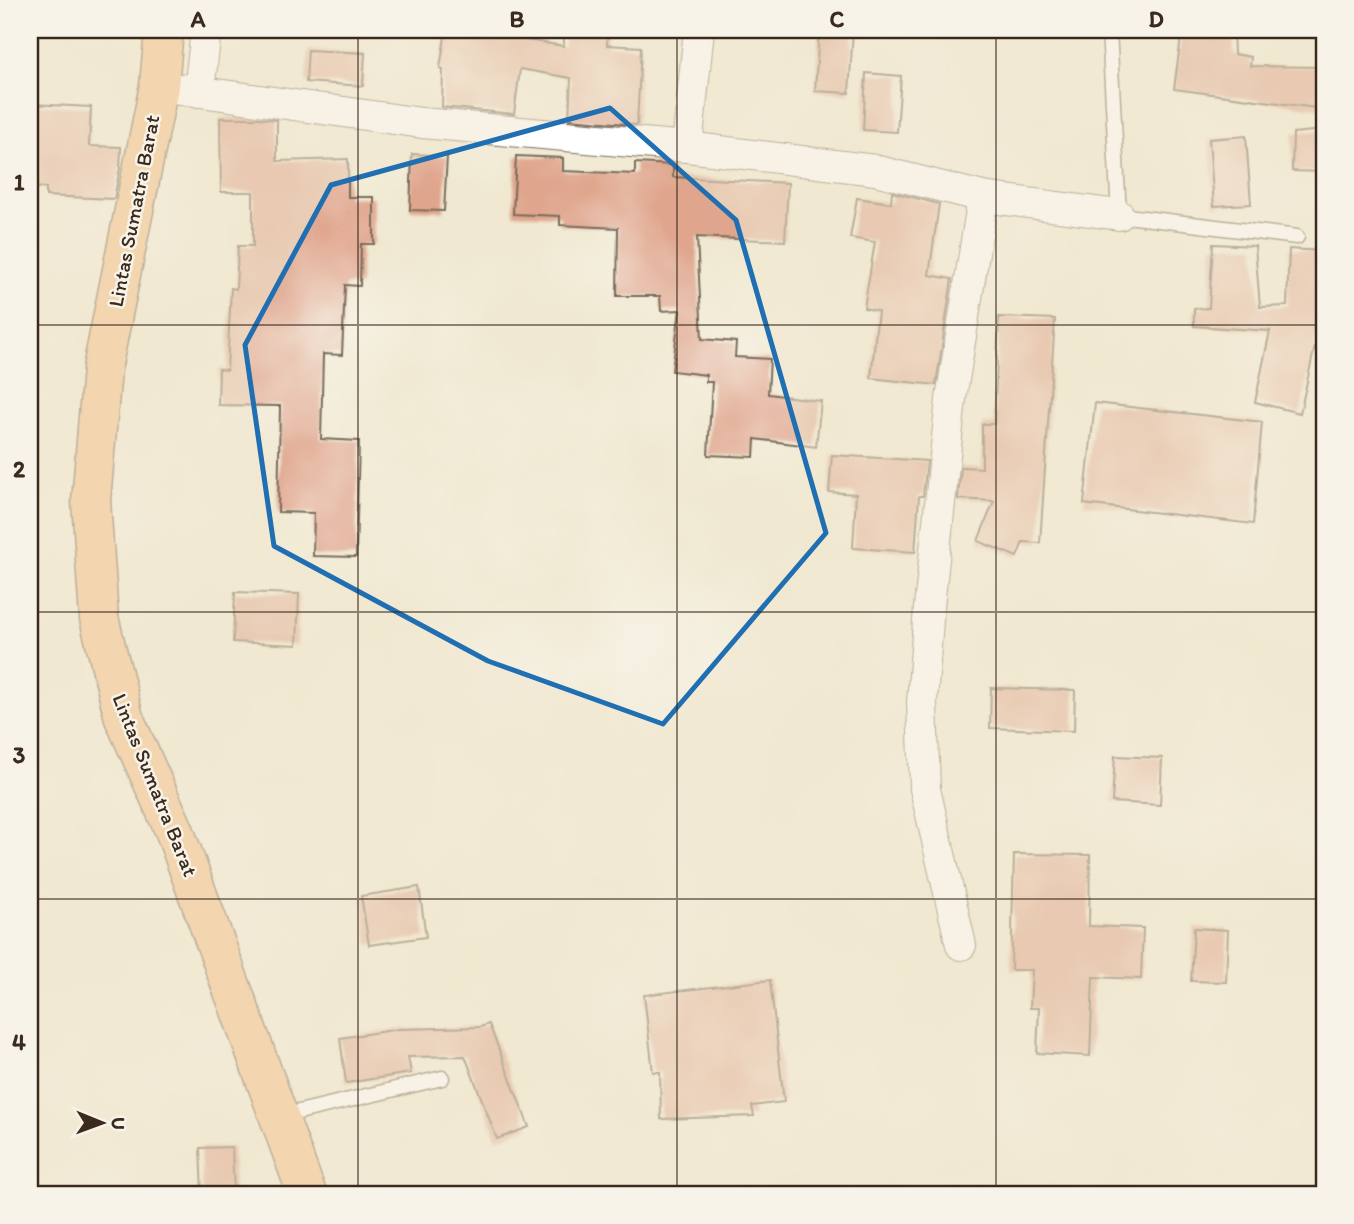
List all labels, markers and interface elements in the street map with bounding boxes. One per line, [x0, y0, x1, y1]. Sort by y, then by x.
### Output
text: A [190, 5, 206, 33]
text: B [510, 5, 525, 33]
text: C [830, 5, 845, 33]
text: D [1148, 5, 1164, 33]
street label: Lintas Sumatra Barat [103, 113, 164, 309]
text: 1 [14, 168, 25, 196]
text: 2 [13, 455, 26, 483]
street label: Lintas Sumatra Barat [107, 690, 204, 880]
text: 3 [13, 741, 26, 769]
text: 4 [12, 1028, 26, 1056]
north arrow [66, 1088, 136, 1158]
text: U [107, 1117, 130, 1130]

